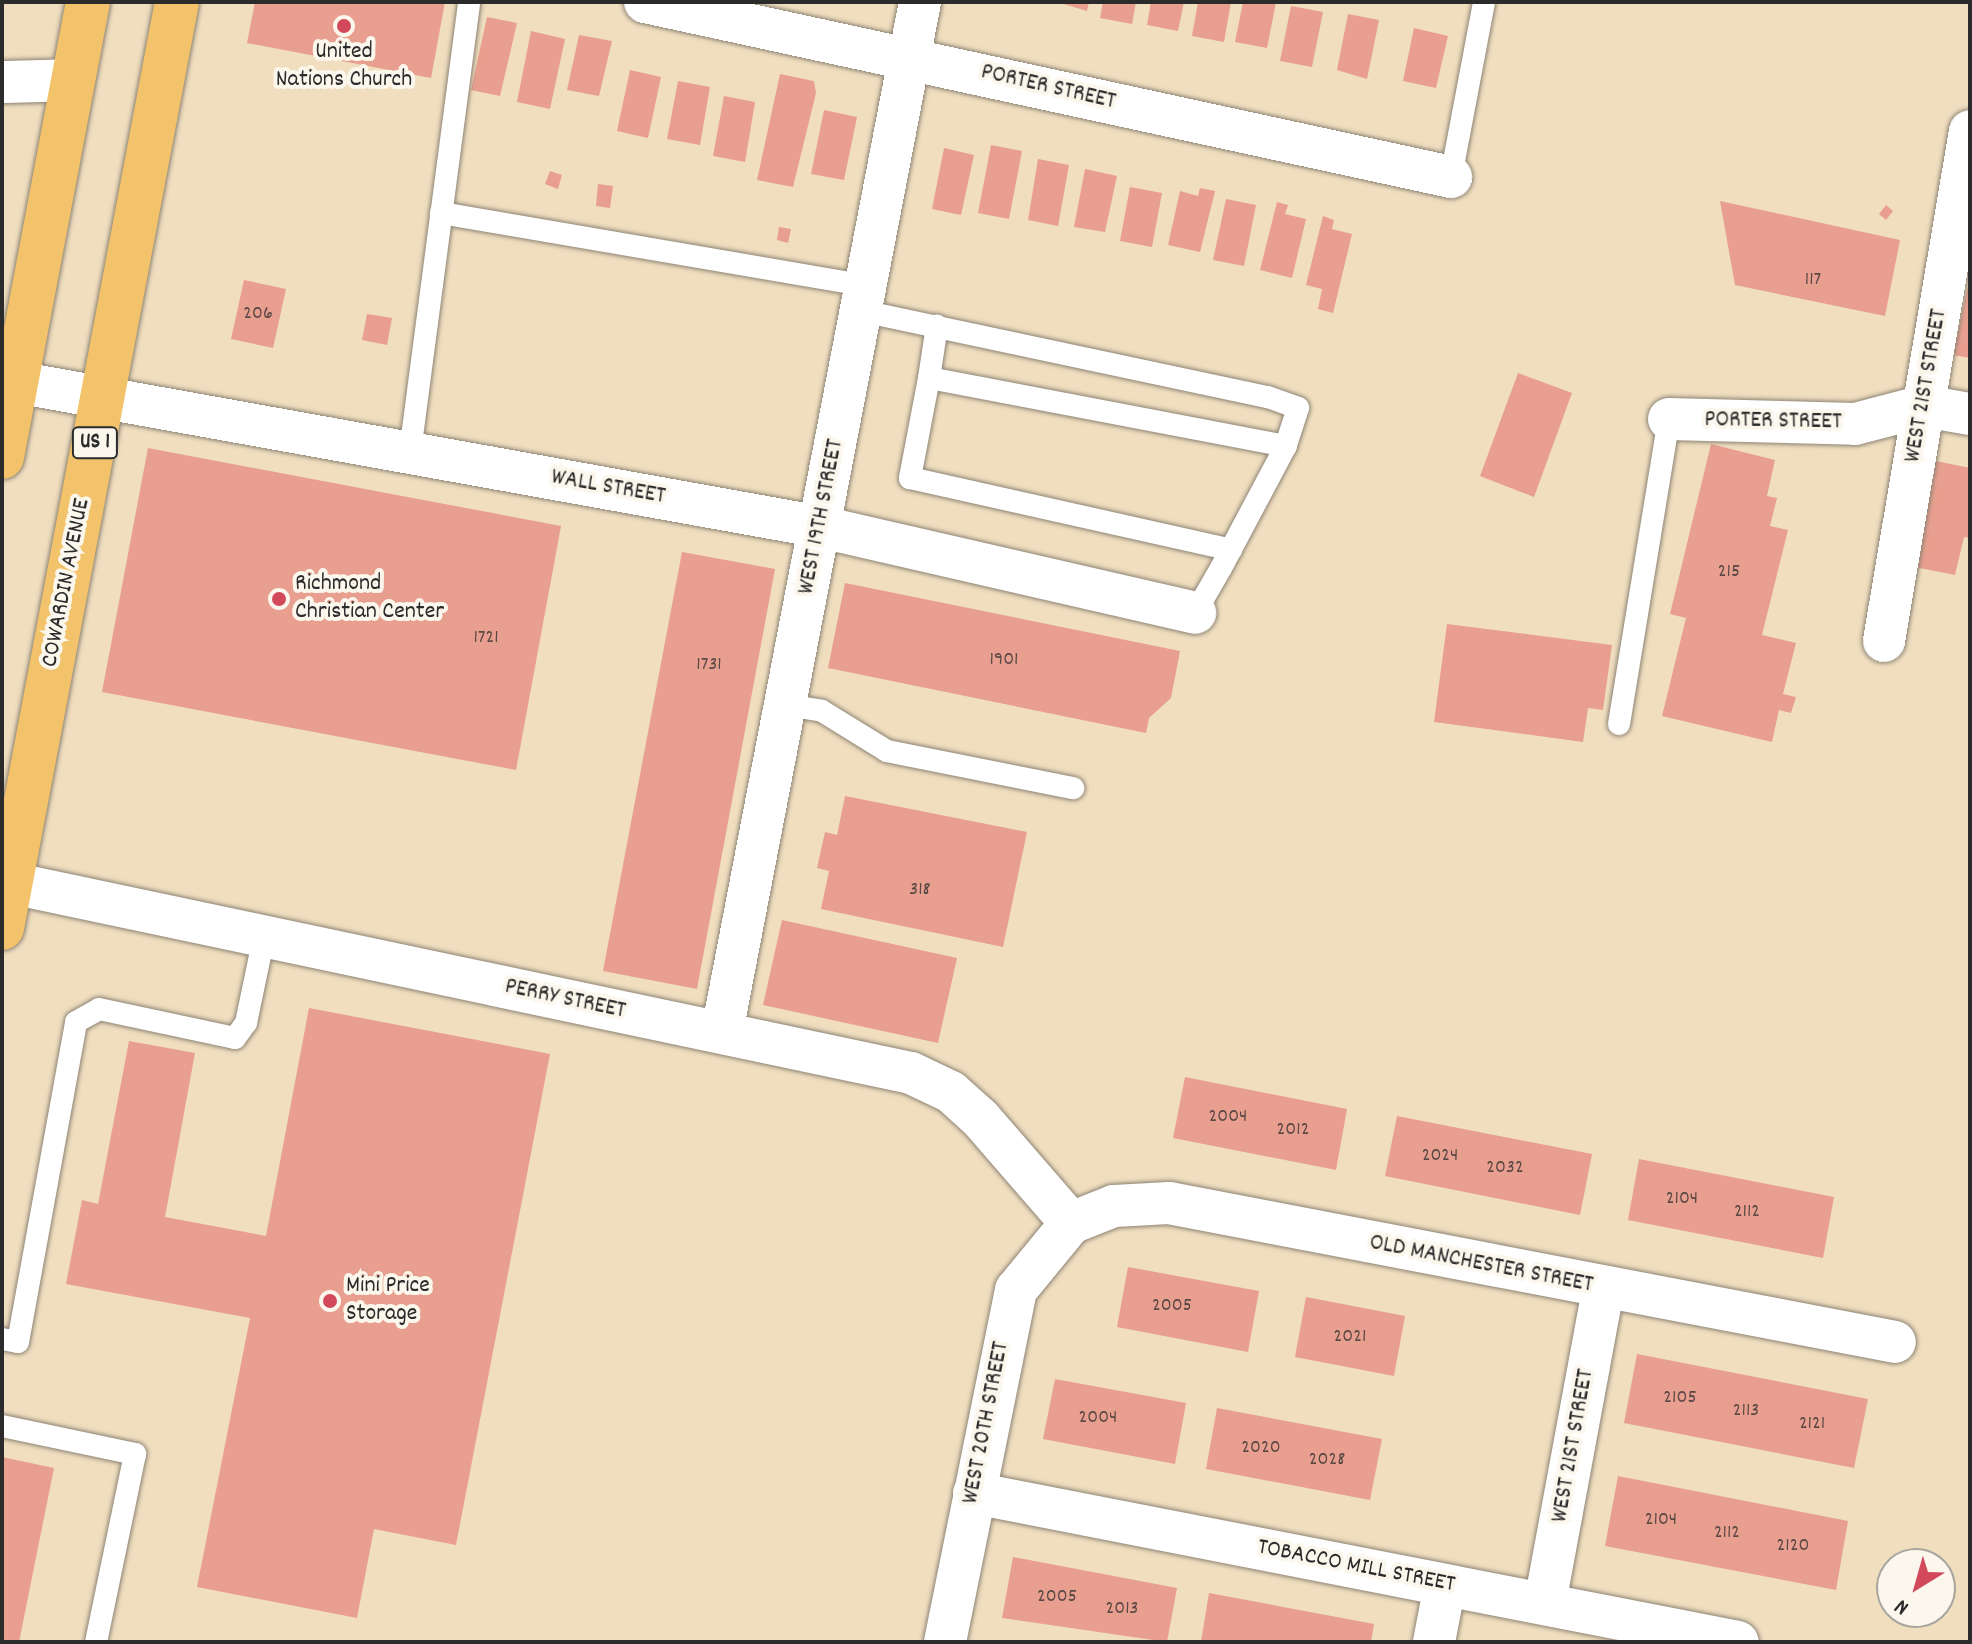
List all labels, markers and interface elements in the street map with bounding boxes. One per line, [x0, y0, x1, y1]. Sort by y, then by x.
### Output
marker: United Nations Church [335, 17, 353, 35]
place label: United Nations Church [276, 39, 412, 95]
street label: PORTER STREET [978, 59, 1118, 117]
house number: 117 [1805, 268, 1821, 292]
house number: 206 [243, 302, 273, 326]
street label: WEST 21ST STREET [1899, 307, 1955, 465]
street label: PORTER STREET [1704, 406, 1842, 438]
road number: US 1 [71, 425, 119, 461]
street label: WEST 19TH STREET [793, 437, 851, 597]
street label: WALL STREET [549, 464, 667, 512]
street label: COWARDIN AVENUE [37, 496, 97, 670]
house number: 215 [1718, 560, 1740, 584]
place label: Richmond Christian Center [295, 571, 444, 627]
marker: Richmond Christian Center [270, 590, 288, 608]
house number: 1721 [473, 626, 499, 650]
house number: 1901 [990, 648, 1018, 672]
house number: 1731 [696, 653, 722, 677]
house number: 318 [909, 878, 931, 902]
street label: PERRY STREET [502, 973, 628, 1027]
house number: 2004 [1209, 1105, 1247, 1129]
house number: 2012 [1277, 1118, 1309, 1142]
house number: 2024 [1422, 1144, 1458, 1168]
house number: 2032 [1486, 1156, 1524, 1180]
house number: 2104 [1666, 1187, 1698, 1211]
house number: 2112 [1734, 1200, 1760, 1224]
street label: OLD MANCHESTER STREET [1367, 1229, 1595, 1301]
place label: Mini Price Storage [346, 1273, 430, 1329]
marker: Mini Price Storage [321, 1292, 339, 1310]
house number: 2005 [1152, 1294, 1192, 1318]
house number: 2021 [1334, 1325, 1366, 1349]
street label: WEST 20TH STREET [957, 1339, 1017, 1507]
street label: WEST 21ST STREET [1546, 1367, 1602, 1525]
house number: 2105 [1663, 1386, 1697, 1410]
house number: 2113 [1733, 1399, 1759, 1423]
house number: 2004 [1079, 1406, 1117, 1430]
house number: 2121 [1799, 1412, 1825, 1436]
house number: 2020 [1241, 1436, 1281, 1460]
house number: 2028 [1309, 1448, 1345, 1472]
house number: 2104 [1645, 1508, 1677, 1532]
house number: 2112 [1714, 1521, 1740, 1545]
street label: TOBACCO MILL STREET [1255, 1534, 1457, 1600]
house number: 2120 [1777, 1534, 1809, 1558]
north arrow [1876, 1548, 1956, 1628]
house number: 2005 [1037, 1585, 1077, 1609]
text: N [1889, 1590, 1916, 1622]
house number: 2013 [1106, 1597, 1138, 1621]

